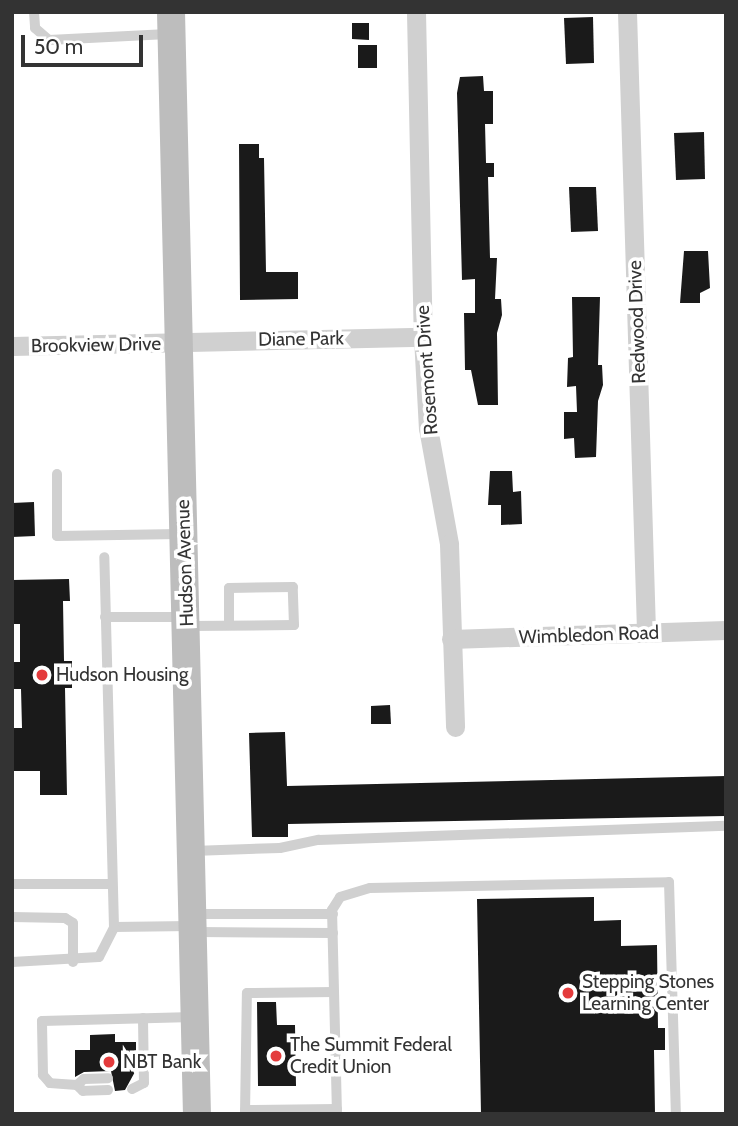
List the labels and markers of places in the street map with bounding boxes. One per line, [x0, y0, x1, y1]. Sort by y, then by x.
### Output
place label: Hudson Housing [56, 664, 188, 686]
marker: Hudson Housing [34, 667, 50, 683]
place label: Stepping Stones Learning Center [582, 971, 714, 1015]
marker: Stepping Stones Learning Center [560, 985, 576, 1001]
place label: The Summit Federal Credit Union [290, 1034, 452, 1078]
marker: The Summit Federal Credit Union [268, 1048, 284, 1064]
place label: NBT Bank [123, 1051, 201, 1073]
marker: NBT Bank [101, 1054, 117, 1070]

